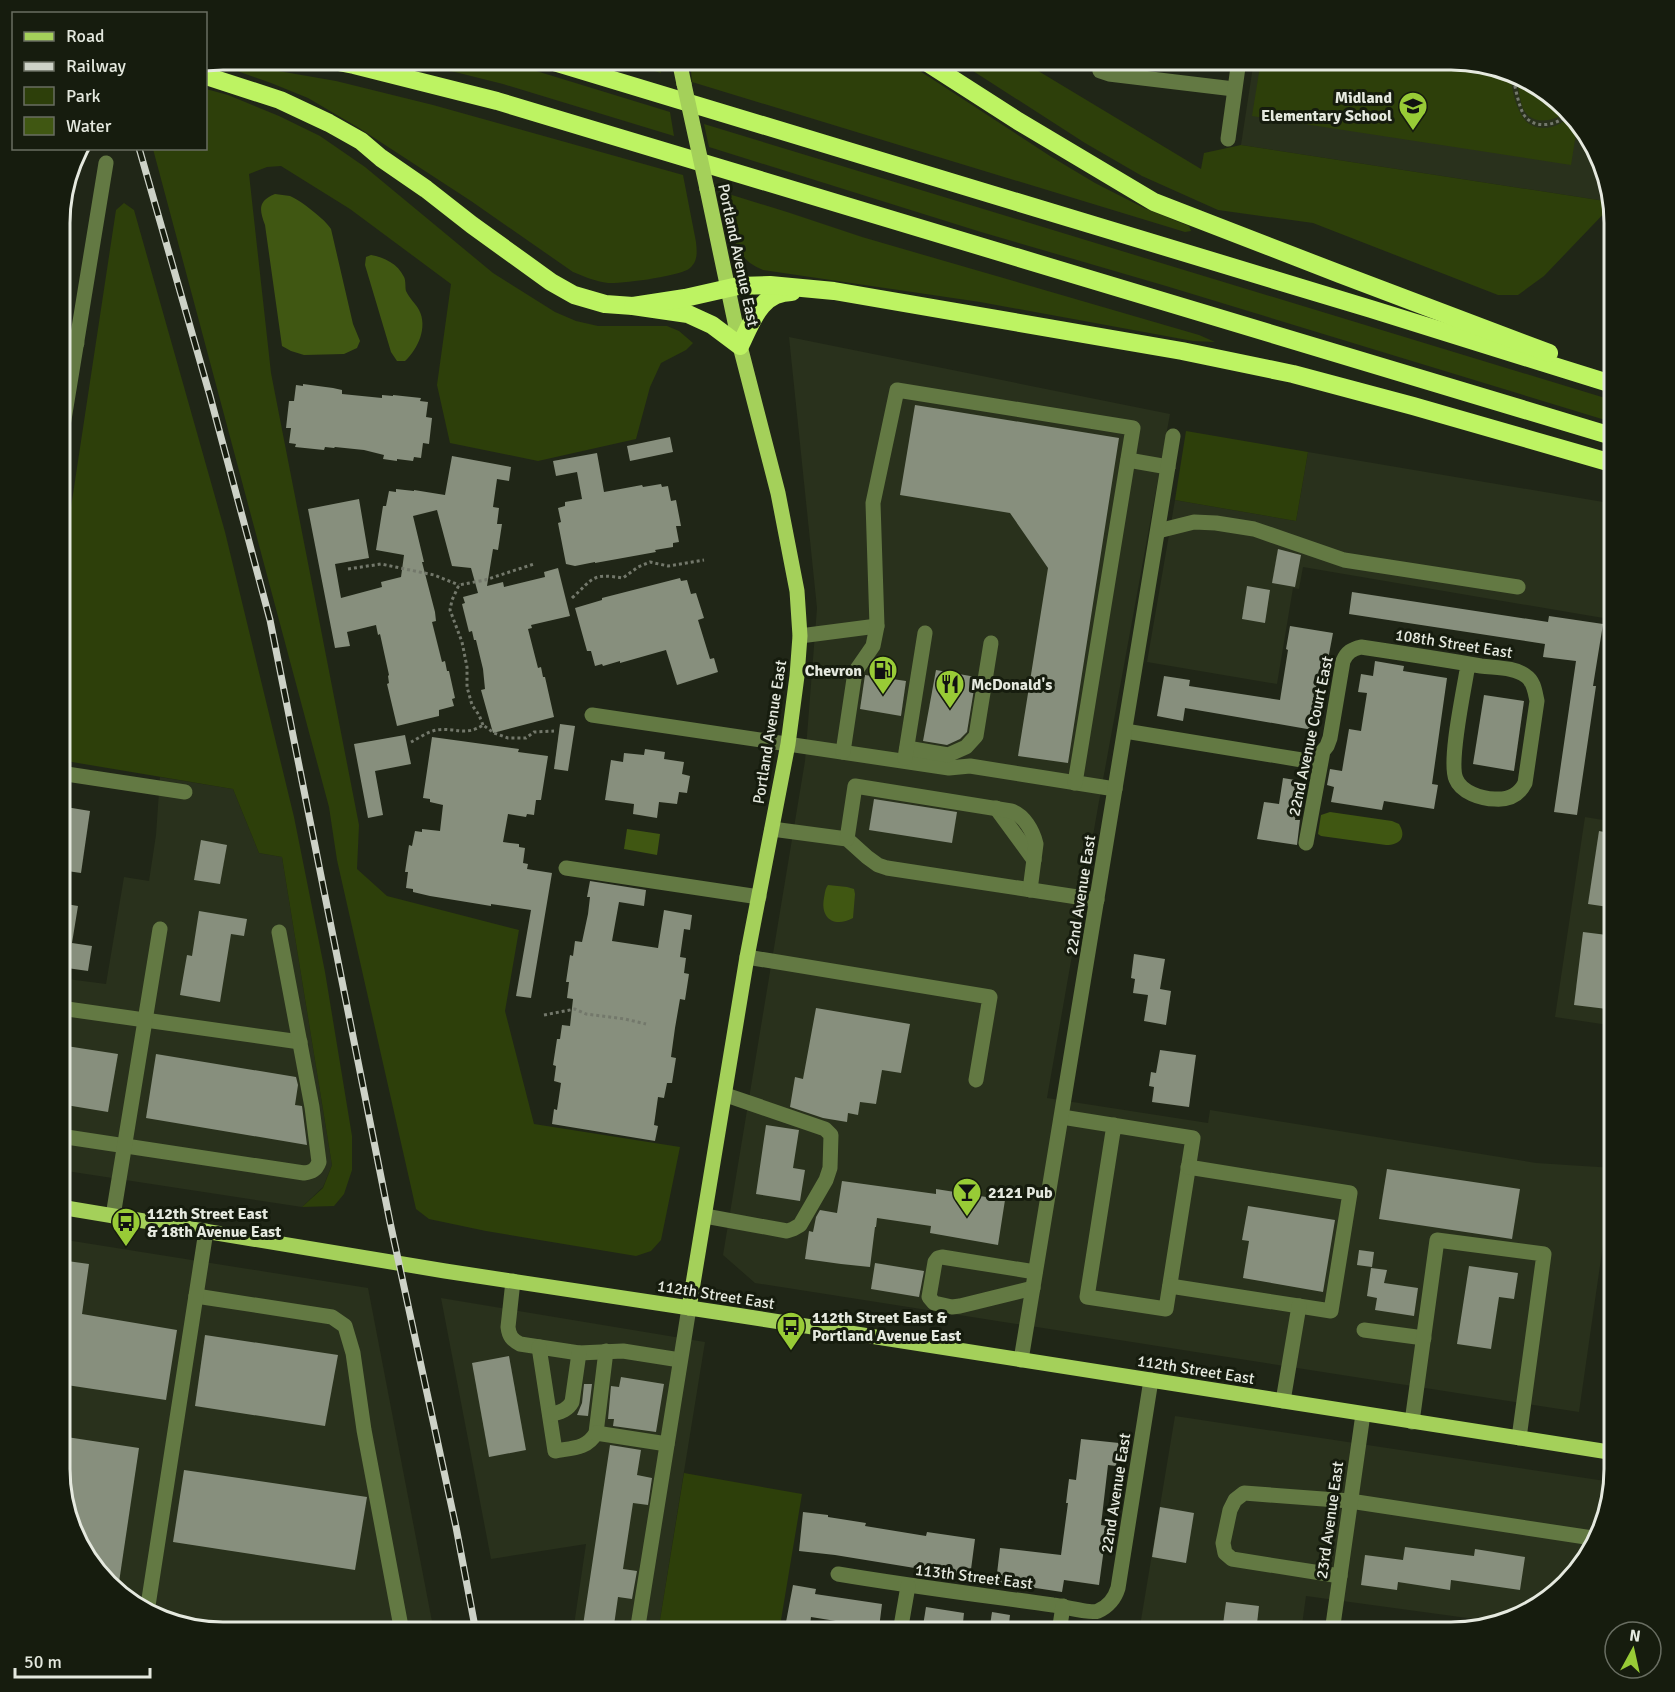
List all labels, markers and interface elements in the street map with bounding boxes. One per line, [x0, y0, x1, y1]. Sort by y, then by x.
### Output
legend [12, 12, 207, 150]
text: Road [66, 25, 105, 47]
text: Railway [66, 55, 127, 77]
text: Park [66, 85, 101, 107]
place label: Midland Elementary School [1261, 88, 1392, 126]
school or university icon: Midland Elementary School [1397, 90, 1429, 132]
text: Water [66, 115, 112, 137]
street label: Portland Avenue East [713, 182, 763, 329]
street label: 108th Street East [1394, 625, 1514, 663]
fuel station icon: Chevron [867, 654, 899, 696]
street label: 22nd Avenue Court East [1284, 654, 1338, 818]
street label: Portland Avenue East [749, 658, 791, 806]
place label: Chevron [805, 661, 862, 681]
restaurant icon: McDonald's [934, 668, 966, 710]
place label: McDonald's [971, 675, 1052, 695]
street label: 22nd Avenue East [1062, 833, 1100, 957]
bar icon: 2121 Pub [951, 1176, 983, 1218]
place label: 2121 Pub [988, 1183, 1053, 1203]
place label: 112th Street East & 18th Avenue East [147, 1204, 281, 1242]
bus stop icon: 112th Street East & 18th Avenue East [110, 1206, 142, 1248]
street label: 112th Street East [656, 1276, 776, 1314]
place label: 112th Street East & Portland Avenue East [812, 1308, 961, 1346]
bus stop icon: 112th Street East & Portland Avenue East [775, 1310, 807, 1352]
street label: 112th Street East [1136, 1351, 1256, 1389]
street label: 22nd Avenue East [1097, 1431, 1135, 1555]
street label: 23rd Avenue East [1312, 1460, 1348, 1580]
street label: 113th Street East [914, 1560, 1034, 1594]
north arrow [1603, 1620, 1663, 1680]
text: N [1628, 1625, 1642, 1647]
scale bar [15, 1641, 150, 1679]
text: 50 m [24, 1651, 62, 1673]

